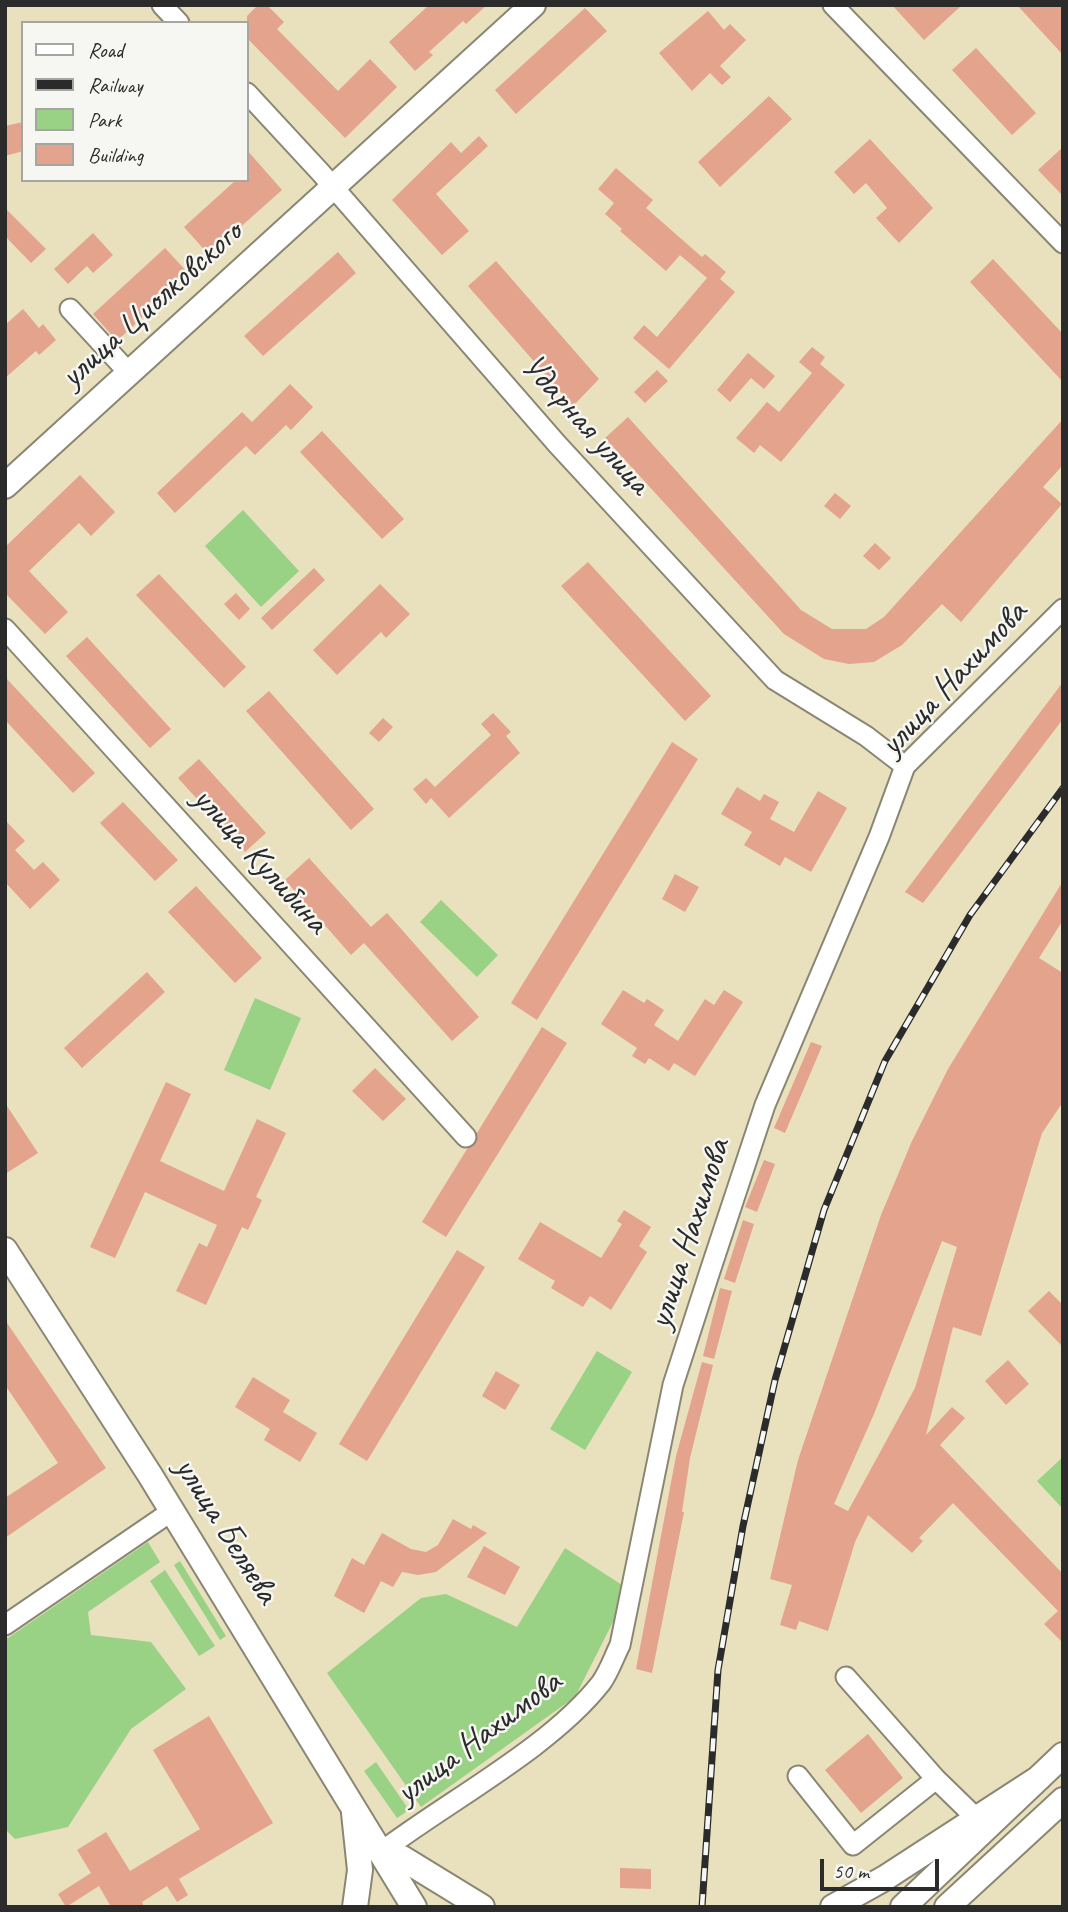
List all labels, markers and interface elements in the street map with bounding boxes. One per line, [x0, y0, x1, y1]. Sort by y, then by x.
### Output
legend [21, 21, 248, 182]
text: Road [88, 37, 123, 63]
text: Railway [88, 72, 142, 98]
text: Park [88, 107, 121, 133]
text: Building [88, 142, 143, 168]
street label: улица Циолковского [52, 212, 252, 398]
street label: Ударная улица [511, 346, 659, 504]
street label: улица Нахимова [872, 593, 1036, 765]
street label: улица Кулибина [183, 779, 337, 943]
street label: улица Нахимова [640, 1134, 740, 1334]
street label: улица Беляева [165, 1450, 287, 1612]
street label: улица Нахимова [388, 1662, 570, 1814]
scale bar [823, 1846, 942, 1890]
text: 50 m [833, 1858, 869, 1884]

